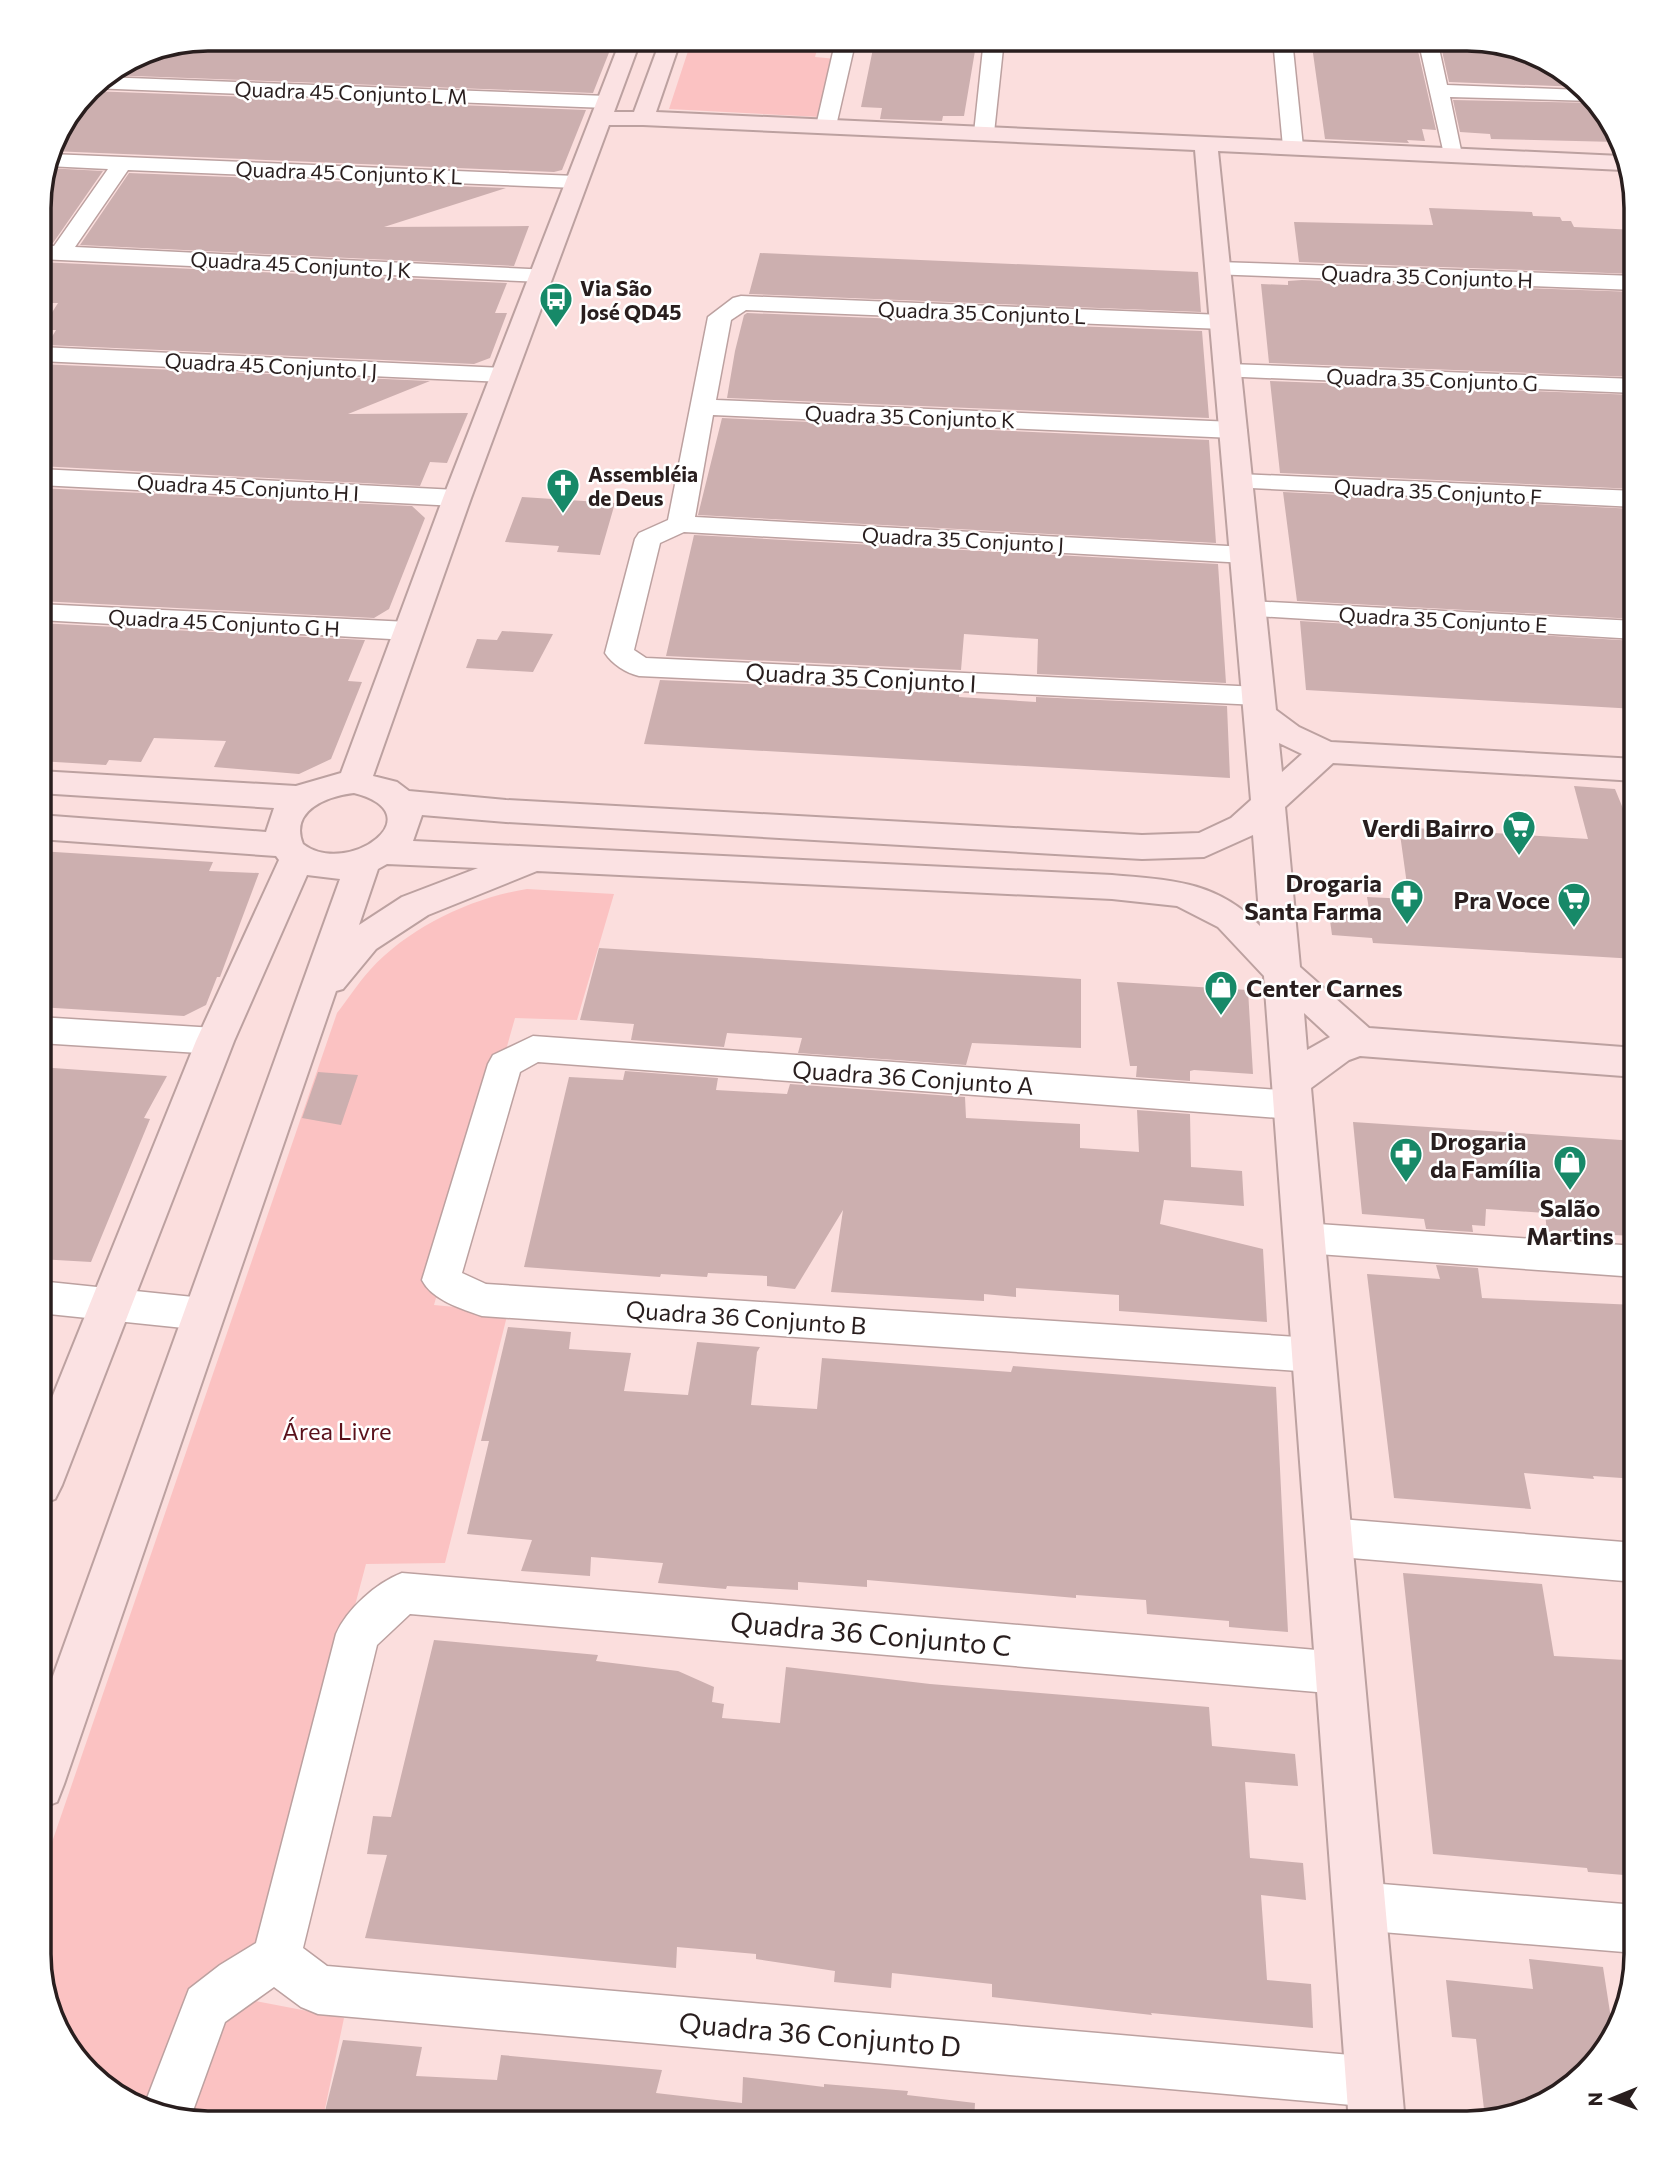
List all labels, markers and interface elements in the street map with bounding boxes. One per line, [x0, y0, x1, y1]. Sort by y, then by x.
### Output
street label: Quadra 45 Conjunto L M [234, 75, 468, 109]
street label: Quadra 45 Conjunto K L [235, 156, 463, 188]
street label: Quadra 45 Conjunto J K [190, 246, 412, 282]
street label: Quadra 35 Conjunto H [1321, 260, 1533, 292]
place label: Via São José QD45 [580, 275, 682, 324]
bus stop icon: Via São José QD45 [537, 280, 575, 329]
street label: Quadra 35 Conjunto L [877, 296, 1087, 328]
street label: Quadra 45 Conjunto I J [164, 347, 378, 383]
street label: Quadra 35 Conjunto G [1326, 363, 1538, 395]
street label: Quadra 35 Conjunto K [804, 400, 1016, 432]
place label: Assembléia de Deus [588, 461, 698, 510]
church icon: Assembléia de Deus [544, 466, 582, 515]
street label: Quadra 45 Conjunto H I [136, 469, 360, 505]
street label: Quadra 35 Conjunto F [1333, 473, 1543, 509]
street label: Quadra 35 Conjunto J [861, 521, 1065, 557]
street label: Quadra 35 Conjunto E [1338, 601, 1548, 637]
street label: Quadra 45 Conjunto G H [107, 603, 341, 641]
street label: Quadra 35 Conjunto I [745, 656, 977, 698]
supermarket icon: Verdi Bairro [1500, 808, 1538, 857]
place label: Verdi Bairro [1362, 813, 1494, 842]
place label: Drogaria Santa Farma [1244, 868, 1382, 925]
pharmacy icon: Drogaria Santa Farma [1388, 877, 1426, 926]
supermarket icon: Pra Voce [1555, 880, 1593, 929]
place label: Pra Voce [1454, 885, 1550, 914]
shop icon: Center Carnes [1202, 968, 1240, 1017]
place label: Center Carnes [1246, 973, 1403, 1002]
street label: Quadra 36 Conjunto A [791, 1054, 1035, 1100]
place label: Drogaria da Família [1430, 1126, 1541, 1183]
pharmacy icon: Drogaria da Família [1387, 1135, 1425, 1184]
shop icon: Salão Martins [1551, 1143, 1589, 1192]
place label: Salão Martins [1526, 1193, 1614, 1250]
street label: Quadra 36 Conjunto B [625, 1294, 867, 1340]
park label: Área Livre [282, 1416, 392, 1445]
street label: Quadra 36 Conjunto C [729, 1604, 1013, 1662]
street label: Quadra 36 Conjunto D [677, 2005, 963, 2063]
north arrow [1577, 2064, 1647, 2134]
text: N [1583, 2092, 1606, 2107]

